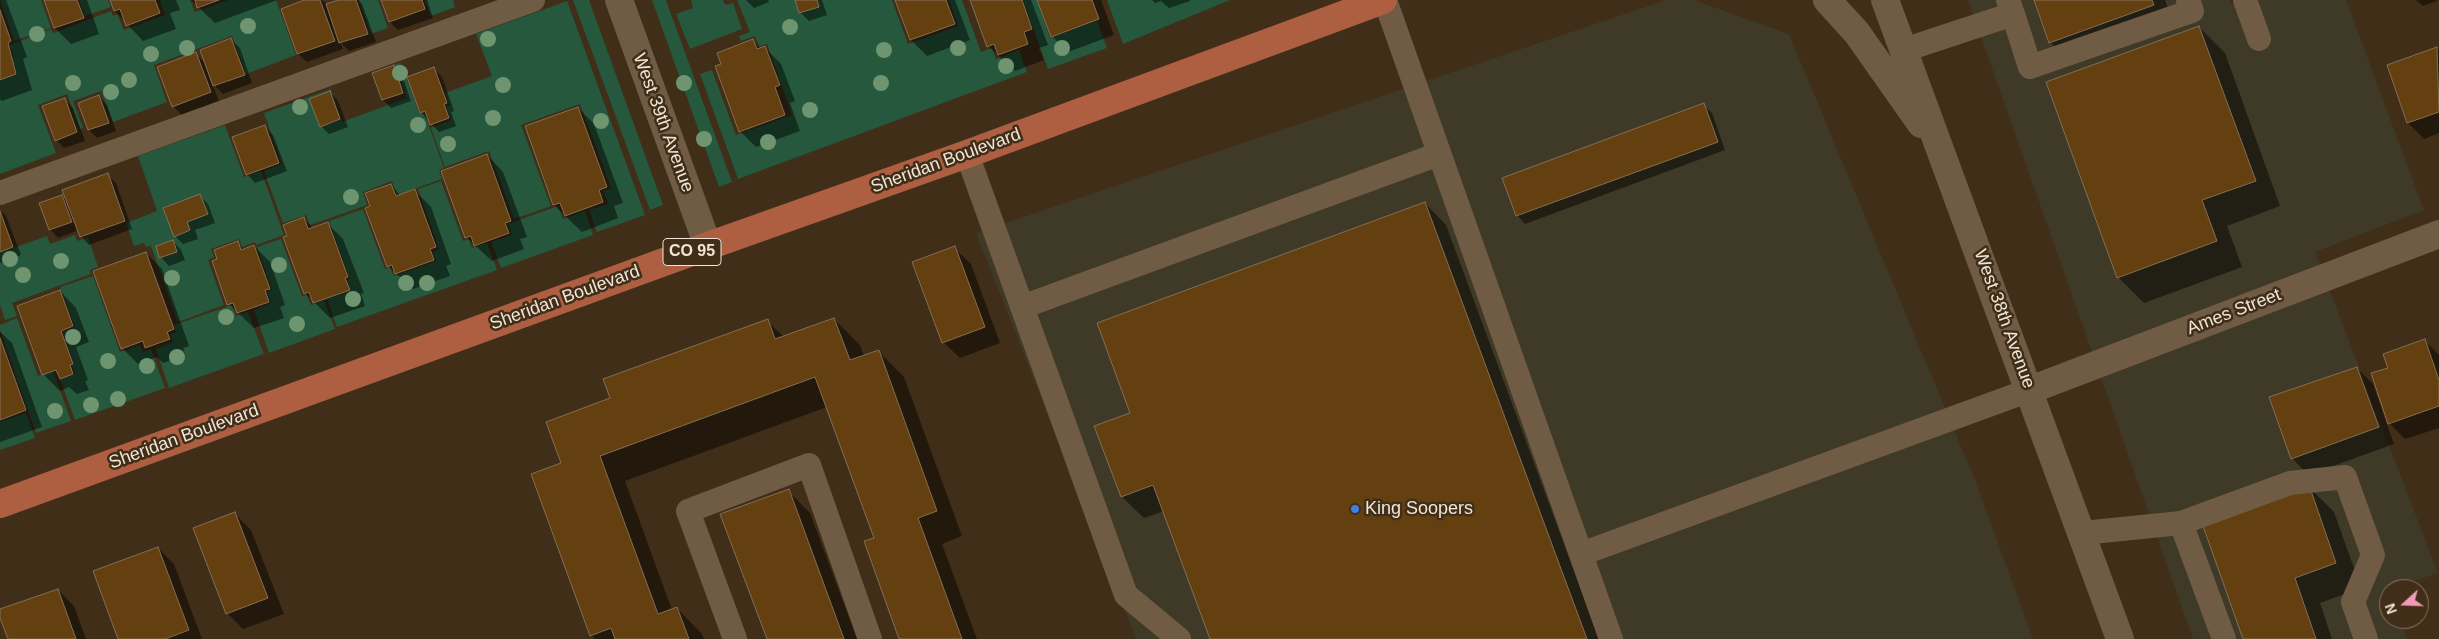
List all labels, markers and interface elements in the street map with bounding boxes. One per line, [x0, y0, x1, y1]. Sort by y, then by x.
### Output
street label: West 39th Avenue [628, 51, 698, 195]
street label: Sheridan Boulevard [868, 124, 1024, 198]
road number: CO 95 [663, 238, 721, 266]
street label: West 38th Avenue [1969, 247, 2039, 391]
street label: Sheridan Boulevard [487, 261, 643, 335]
street label: Ames Street [2184, 284, 2284, 340]
street label: Sheridan Boulevard [106, 400, 262, 474]
place label: King Soopers [1365, 498, 1473, 520]
marker: King Soopers [1349, 503, 1361, 515]
north arrow [2379, 579, 2429, 629]
text: N [2382, 601, 2400, 616]

